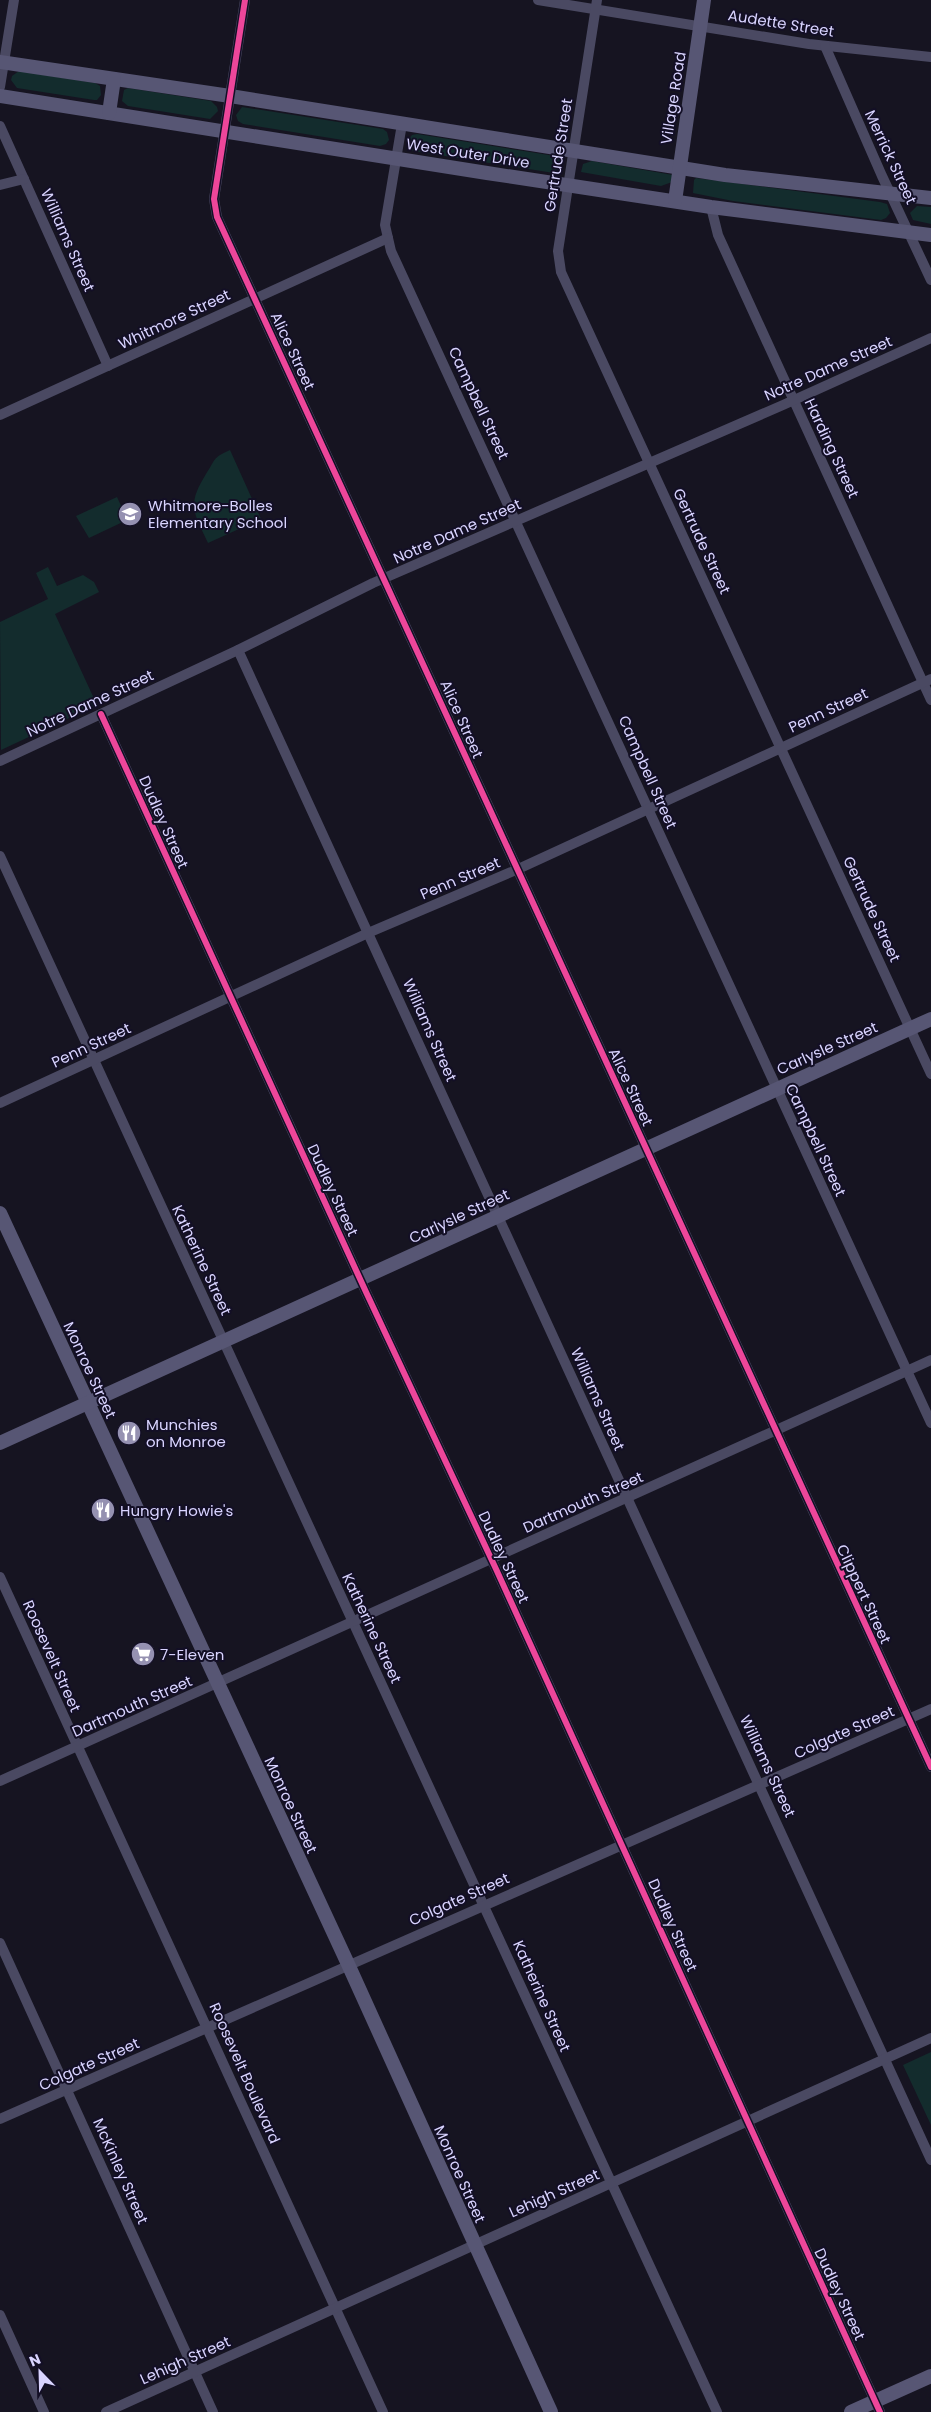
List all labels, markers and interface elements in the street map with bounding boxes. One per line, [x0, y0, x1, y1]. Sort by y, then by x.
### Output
street label: Audette Street [726, 4, 836, 42]
street label: Village Road [655, 50, 691, 146]
street label: Gertrude Street [539, 97, 577, 213]
street label: Merrick Street [860, 106, 922, 208]
street label: West Outer Drive [405, 133, 531, 173]
street label: Williams Street [36, 185, 100, 295]
street label: Whitmore Street [115, 284, 233, 354]
street label: Alice Street [266, 309, 320, 393]
street label: Notre Dame Street [761, 330, 895, 406]
street label: Campbell Street [444, 343, 514, 463]
street label: Harding Street [800, 395, 864, 501]
street label: Gertrude Street [668, 485, 736, 597]
street label: Notre Dame Street [390, 493, 524, 569]
place label: Whitmore-Bolles Elementary School [148, 495, 287, 533]
school or university icon: Whitmore-Bolles Elementary School [117, 501, 143, 527]
street label: Notre Dame Street [23, 664, 157, 742]
street label: Alice Street [435, 676, 489, 762]
street label: Penn Street [785, 682, 871, 738]
street label: Campbell Street [614, 712, 682, 832]
street label: Dudley Street [134, 772, 194, 872]
street label: Penn Street [417, 852, 503, 904]
street label: Gertrude Street [838, 853, 906, 965]
street label: Williams Street [398, 975, 462, 1085]
street label: Carlysle Street [773, 1016, 881, 1080]
street label: Penn Street [48, 1017, 134, 1073]
street label: Alice Street [604, 1045, 658, 1129]
street label: Campbell Street [781, 1080, 851, 1200]
street label: Dudley Street [302, 1140, 364, 1240]
street label: Carlysle Street [406, 1184, 512, 1248]
street label: Katherine Street [167, 1201, 237, 1319]
street label: Monroe Street [58, 1318, 122, 1422]
street label: Williams Street [566, 1344, 630, 1454]
place label: Munchies on Monroe [146, 1414, 226, 1452]
restaurant icon: Munchies on Monroe [116, 1420, 142, 1446]
street label: Dartmouth Street [520, 1466, 646, 1538]
restaurant icon: Hungry Howie's [90, 1497, 116, 1523]
place label: Hungry Howie's [120, 1500, 233, 1521]
street label: Dudley Street [473, 1507, 535, 1607]
street label: Clippert Street [832, 1541, 896, 1647]
street label: Katherine Street [337, 1569, 407, 1687]
street label: Roosevelt Street [18, 1597, 86, 1715]
supermarket icon: 7-Eleven [130, 1641, 156, 1667]
place label: 7-Eleven [160, 1644, 224, 1665]
street label: Dartmouth Street [69, 1670, 195, 1742]
street label: Colgate Street [790, 1700, 898, 1764]
street label: Williams Street [735, 1711, 801, 1821]
street label: Monroe Street [259, 1753, 323, 1857]
street label: Colgate Street [405, 1867, 513, 1931]
street label: Dudley Street [643, 1875, 703, 1975]
street label: Katherine Street [508, 1937, 576, 2055]
street label: Roosevelt Boulevard [204, 1999, 286, 2147]
street label: Colgate Street [35, 2032, 143, 2096]
street label: McKinley Street [88, 2115, 154, 2227]
street label: Monroe Street [429, 2122, 491, 2226]
street label: Lehigh Street [506, 2164, 602, 2222]
street label: Dudley Street [809, 2244, 871, 2344]
street label: Lehigh Street [137, 2331, 233, 2389]
north arrow [15, 2347, 65, 2397]
text: N [26, 2349, 44, 2371]

